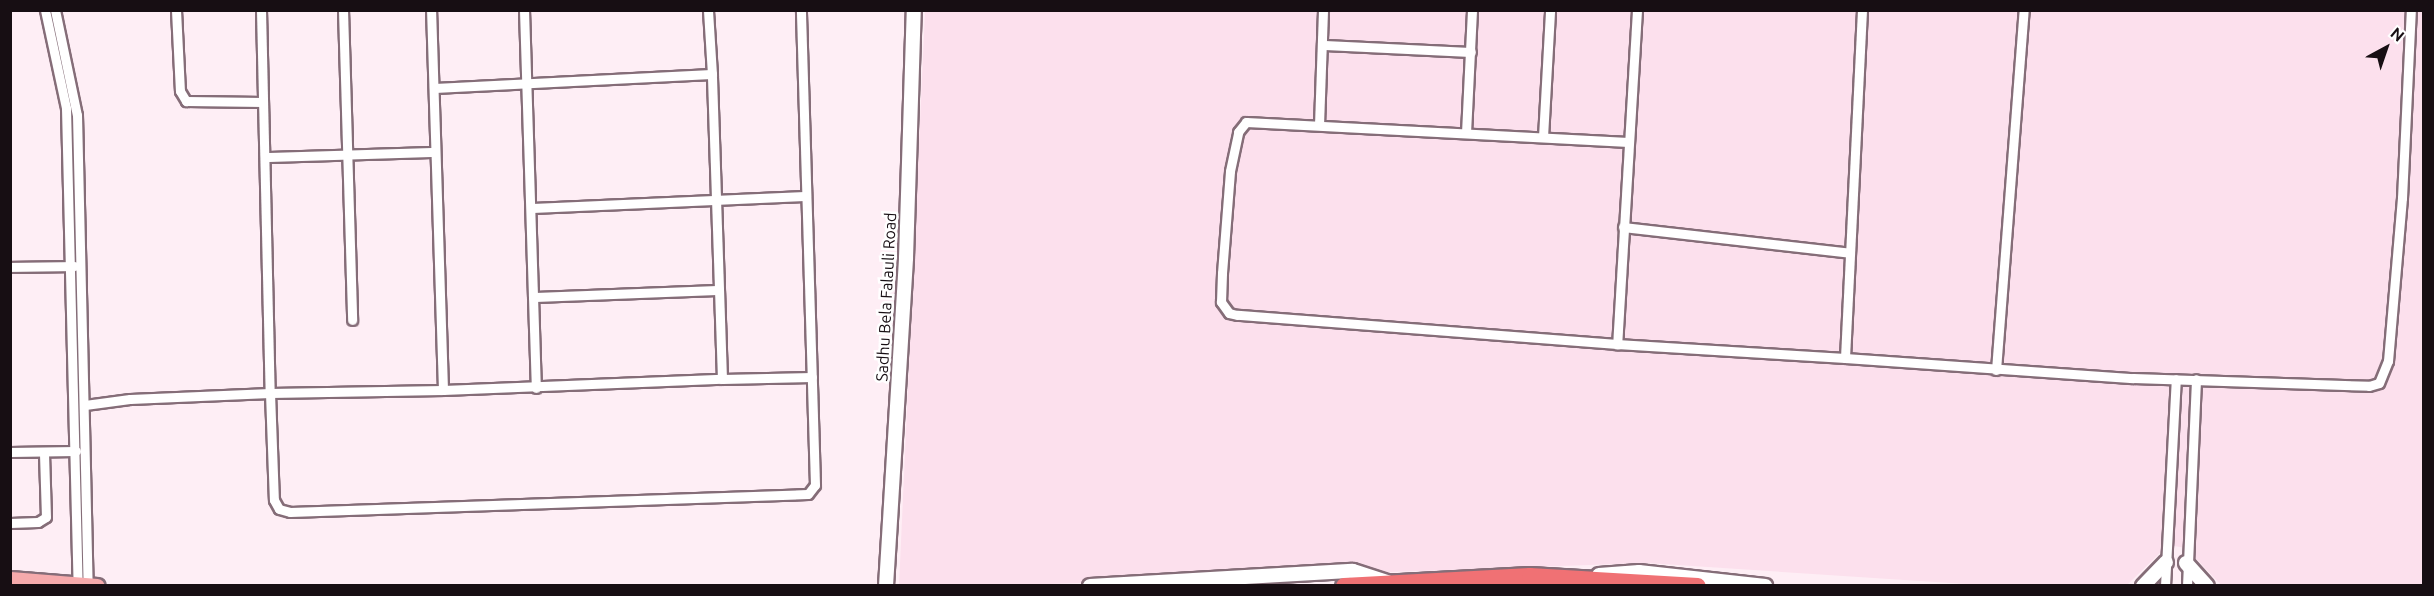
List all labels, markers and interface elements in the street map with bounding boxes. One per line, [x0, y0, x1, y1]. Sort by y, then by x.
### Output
north arrow [2356, 18, 2416, 78]
text: N [2387, 23, 2408, 45]
street label: Sadhu Bela Falauli Road [872, 212, 900, 382]

